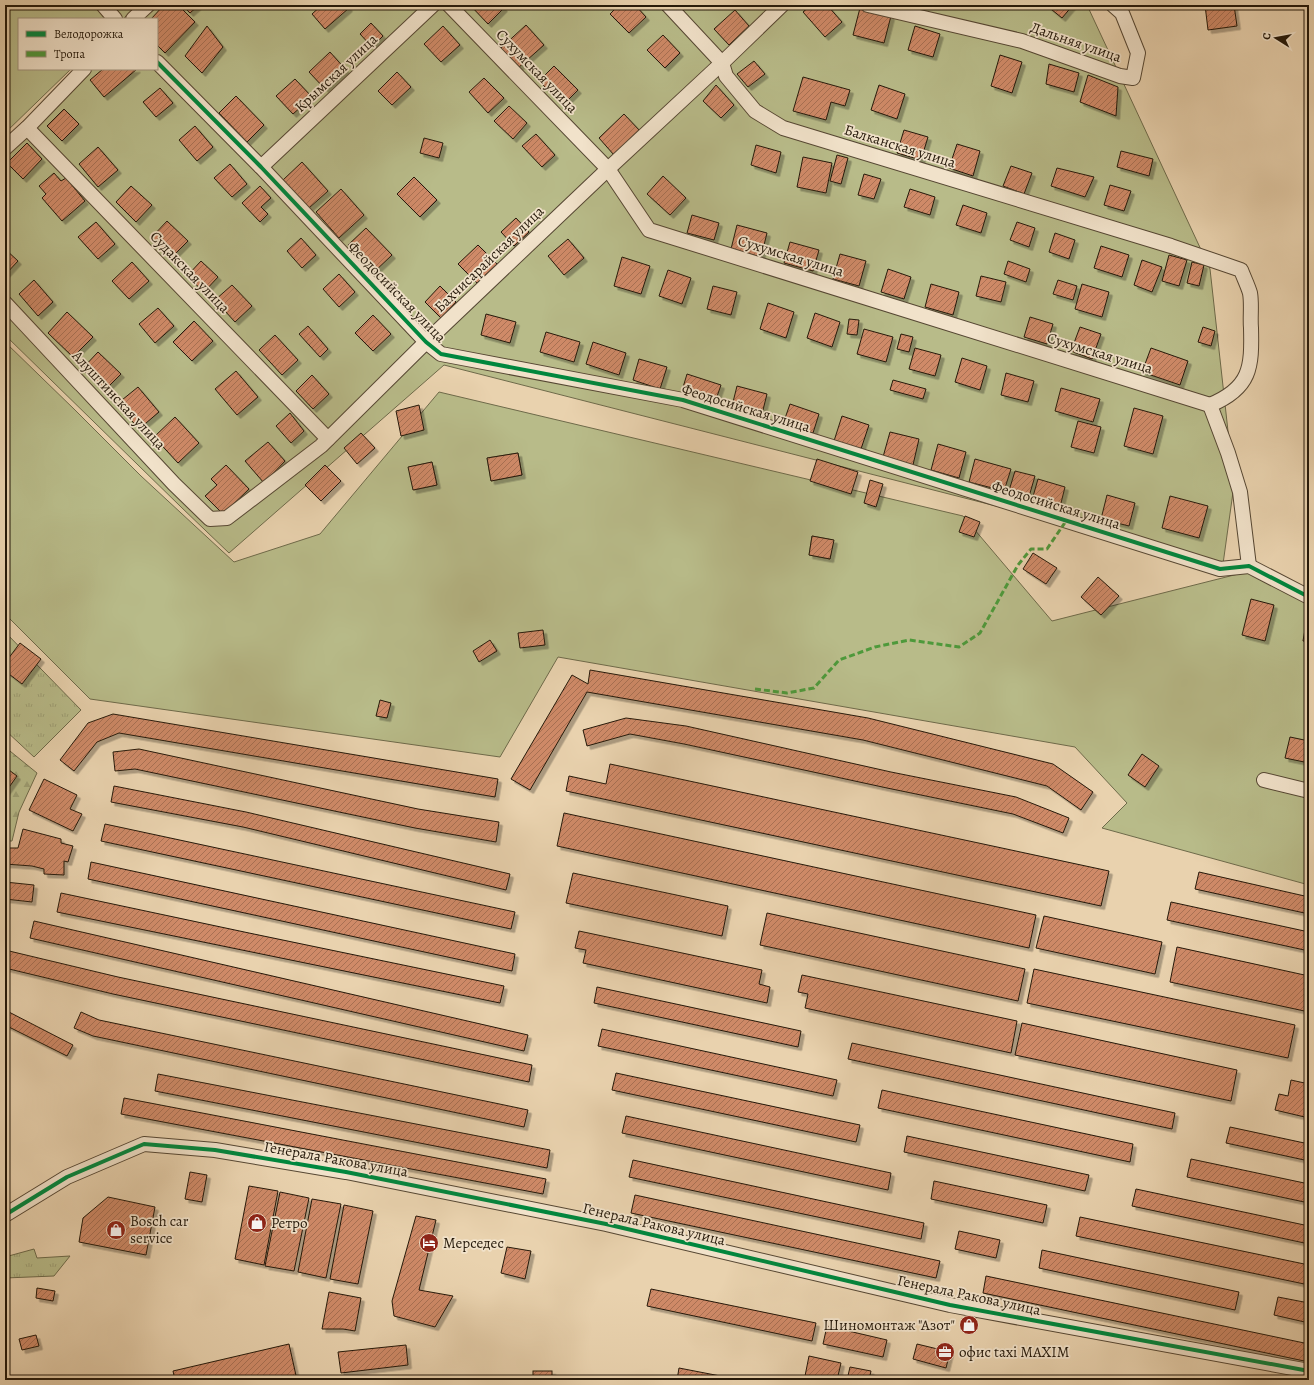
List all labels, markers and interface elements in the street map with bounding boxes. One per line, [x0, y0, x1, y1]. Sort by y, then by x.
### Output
street label: Дальняя улица [1028, 17, 1124, 67]
legend [18, 18, 158, 70]
north arrow [1256, 18, 1296, 58]
street label: Сухумская улица [492, 25, 582, 117]
text: Велодорожка [54, 26, 124, 42]
street label: Крымская улица [290, 29, 382, 117]
text: С [1259, 31, 1275, 41]
text: Тропа [54, 46, 85, 62]
street label: Балканская улица [842, 119, 958, 173]
street label: Бахчисарайская улица [430, 201, 548, 317]
street label: Судакская улица [146, 226, 234, 318]
street label: Сухумская улица [736, 230, 846, 282]
street label: Феодосийская улица [343, 237, 451, 347]
street label: Сухумская улица [1045, 327, 1155, 379]
street label: Алуштинская улица [67, 345, 170, 454]
street label: Феодосийская улица [679, 379, 813, 437]
street label: Феодосийская улица [989, 476, 1123, 534]
street label: Генерала Ракова улица [262, 1136, 410, 1182]
street label: Генерала Ракова улица [581, 1198, 728, 1250]
place label: Bosch car service [130, 1211, 189, 1248]
shop icon: Ретро [246, 1212, 268, 1234]
place label: Ретро [271, 1213, 308, 1233]
shop icon: Bosch car service [105, 1219, 127, 1241]
hotel icon: Мерседес [418, 1232, 440, 1254]
place label: Мерседес [443, 1233, 504, 1253]
street label: Генерала Ракова улица [895, 1270, 1043, 1320]
shop icon: Шиномонтаж "Азот" [958, 1314, 980, 1336]
place label: Шиномонтаж "Азот" [823, 1315, 955, 1335]
office icon: офис taxi MAXIM [934, 1341, 956, 1363]
place label: офис taxi MAXIM [959, 1342, 1069, 1362]

